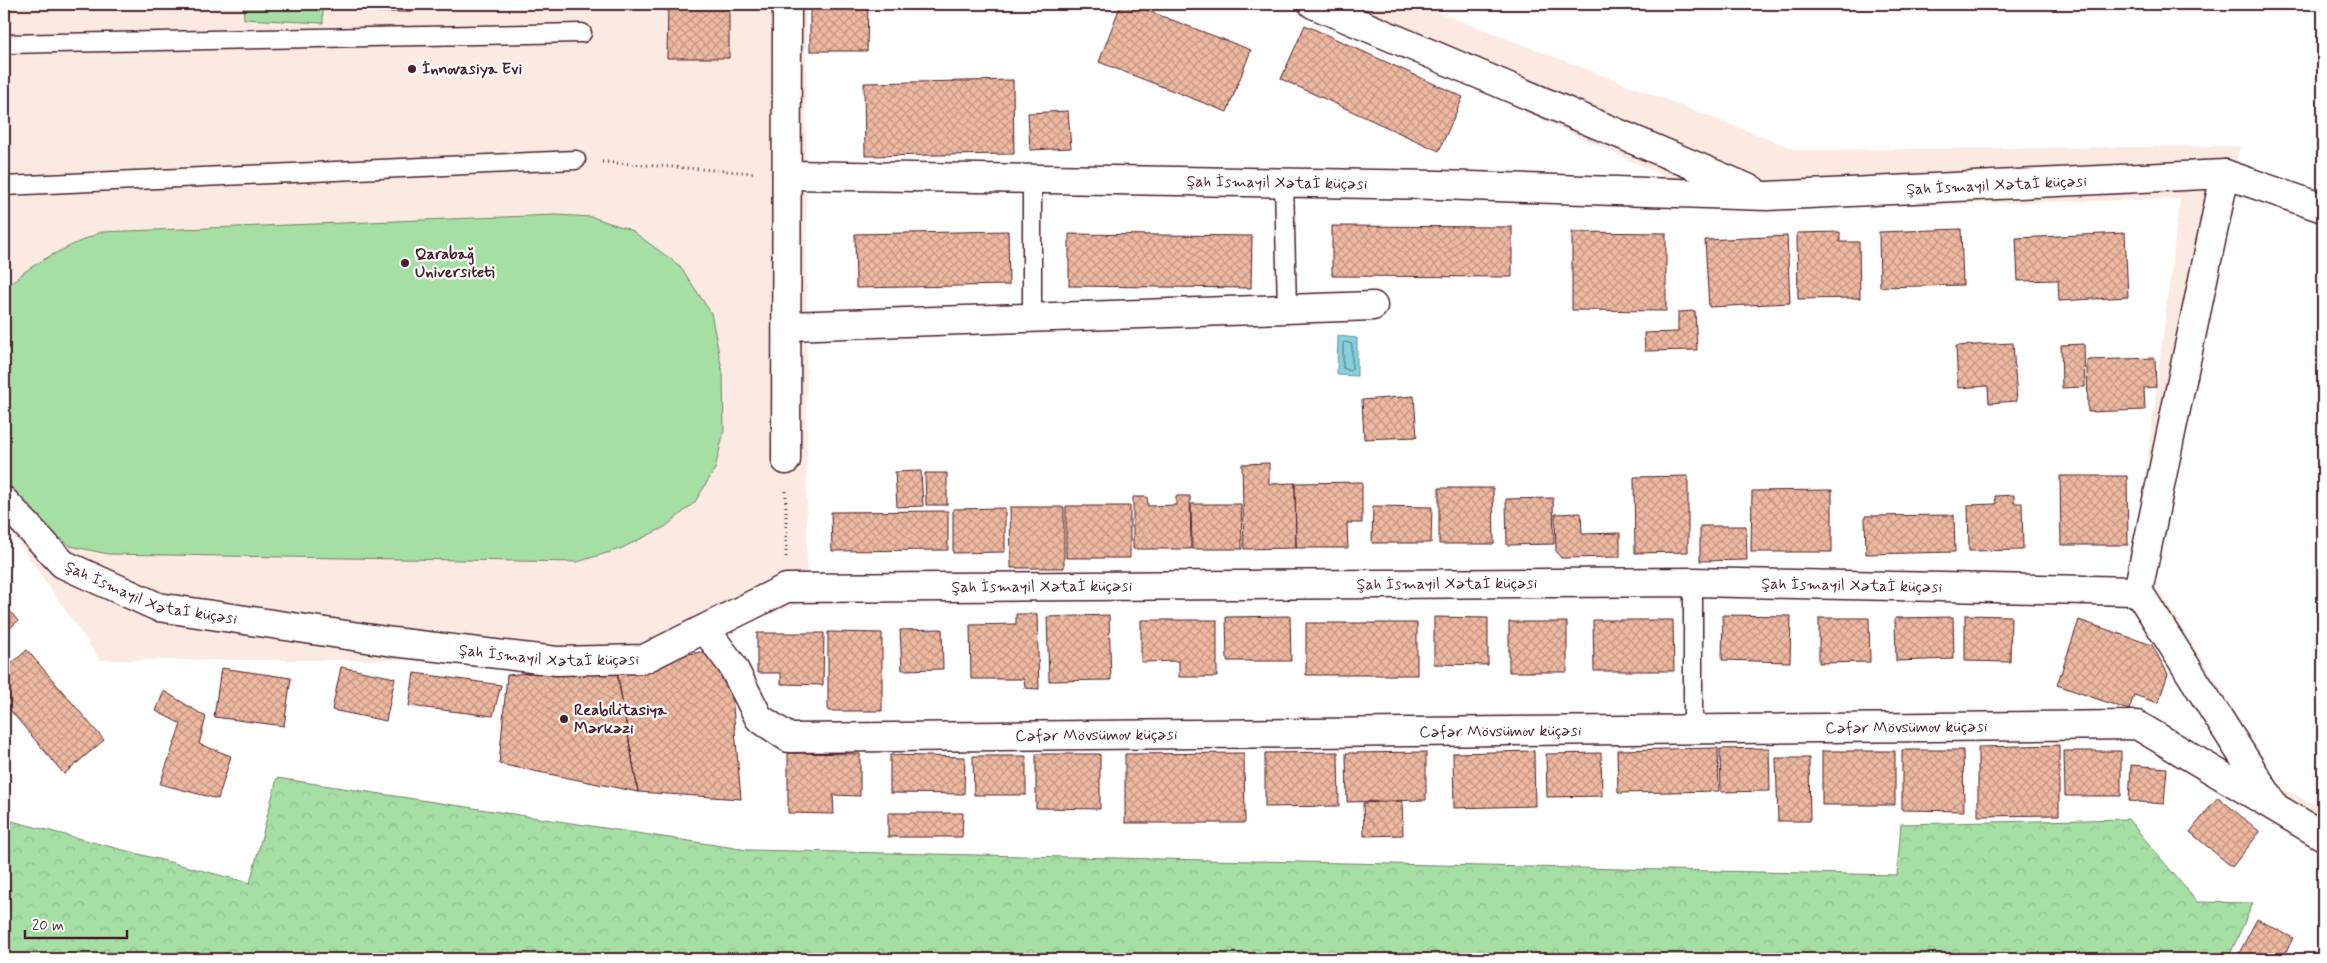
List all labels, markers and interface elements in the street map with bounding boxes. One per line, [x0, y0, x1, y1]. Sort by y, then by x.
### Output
place label: İnnovasiya Evi [422, 59, 522, 80]
marker: İnnovasiya Evi [406, 63, 418, 75]
street label: Şah İsmayil Xətaİ küçəsi [1906, 170, 2088, 200]
street label: Şah İsmayil Xətaİ küçəsi [1186, 171, 1368, 194]
place label: Qarabağ Universiteti [415, 244, 495, 283]
marker: Qarabağ Universiteti [399, 257, 411, 269]
street label: Şah İsmayil Xətaİ küçəsi [62, 556, 239, 629]
street label: Şah İsmayil Xətaİ küçəsi [1356, 573, 1538, 595]
street label: Şah İsmayil Xətaİ küçəsi [1761, 573, 1943, 598]
street label: Şah İsmayil Xətaİ küçəsi [951, 575, 1133, 597]
street label: Şah İsmayil Xətaİ küçəsi [458, 639, 640, 672]
place label: Reabilitasiya Mərkəzi [574, 700, 667, 739]
marker: Reabilitasiya Mərkəzi [558, 713, 570, 725]
street label: Cəfər Mövsümov küçəsi [1825, 716, 1988, 739]
street label: Cəfər Mövsümov küçəsi [1419, 720, 1582, 742]
street label: Cəfər Mövsümov küçəsi [1015, 724, 1178, 746]
scale bar [25, 908, 128, 940]
text: 20 m [32, 916, 64, 936]

